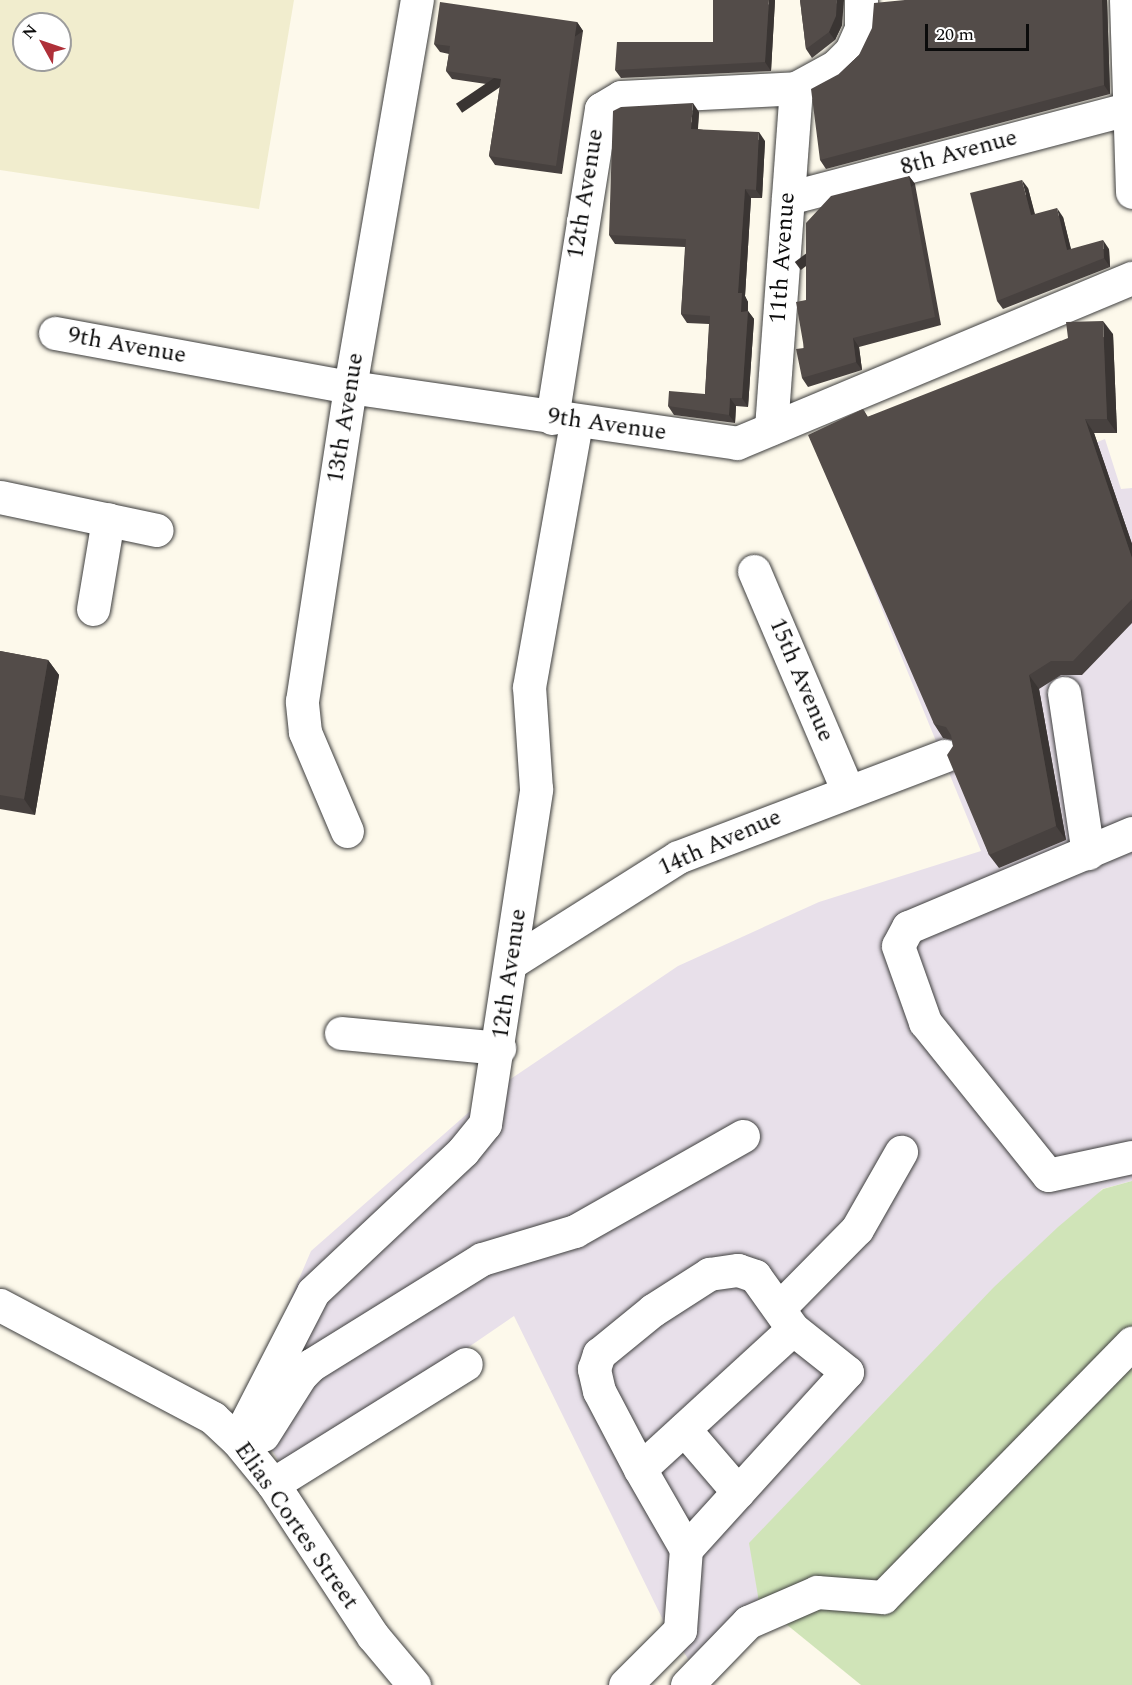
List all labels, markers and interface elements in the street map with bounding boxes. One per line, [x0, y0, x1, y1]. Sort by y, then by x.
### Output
north arrow [12, 12, 72, 72]
scale bar [928, 12, 1032, 50]
text: N [16, 19, 43, 44]
text: 20 m [936, 21, 974, 48]
street label: 8th Avenue [897, 124, 1021, 182]
street label: 12th Avenue [561, 127, 611, 261]
street label: 11th Avenue [764, 191, 802, 325]
street label: 9th Avenue [66, 321, 188, 371]
street label: 13th Avenue [321, 351, 371, 485]
street label: 9th Avenue [546, 402, 668, 448]
street label: 15th Avenue [762, 614, 840, 746]
street label: 14th Avenue [654, 803, 786, 883]
street label: 12th Avenue [487, 907, 533, 1041]
street label: Elias Cortes Street [228, 1437, 364, 1615]

